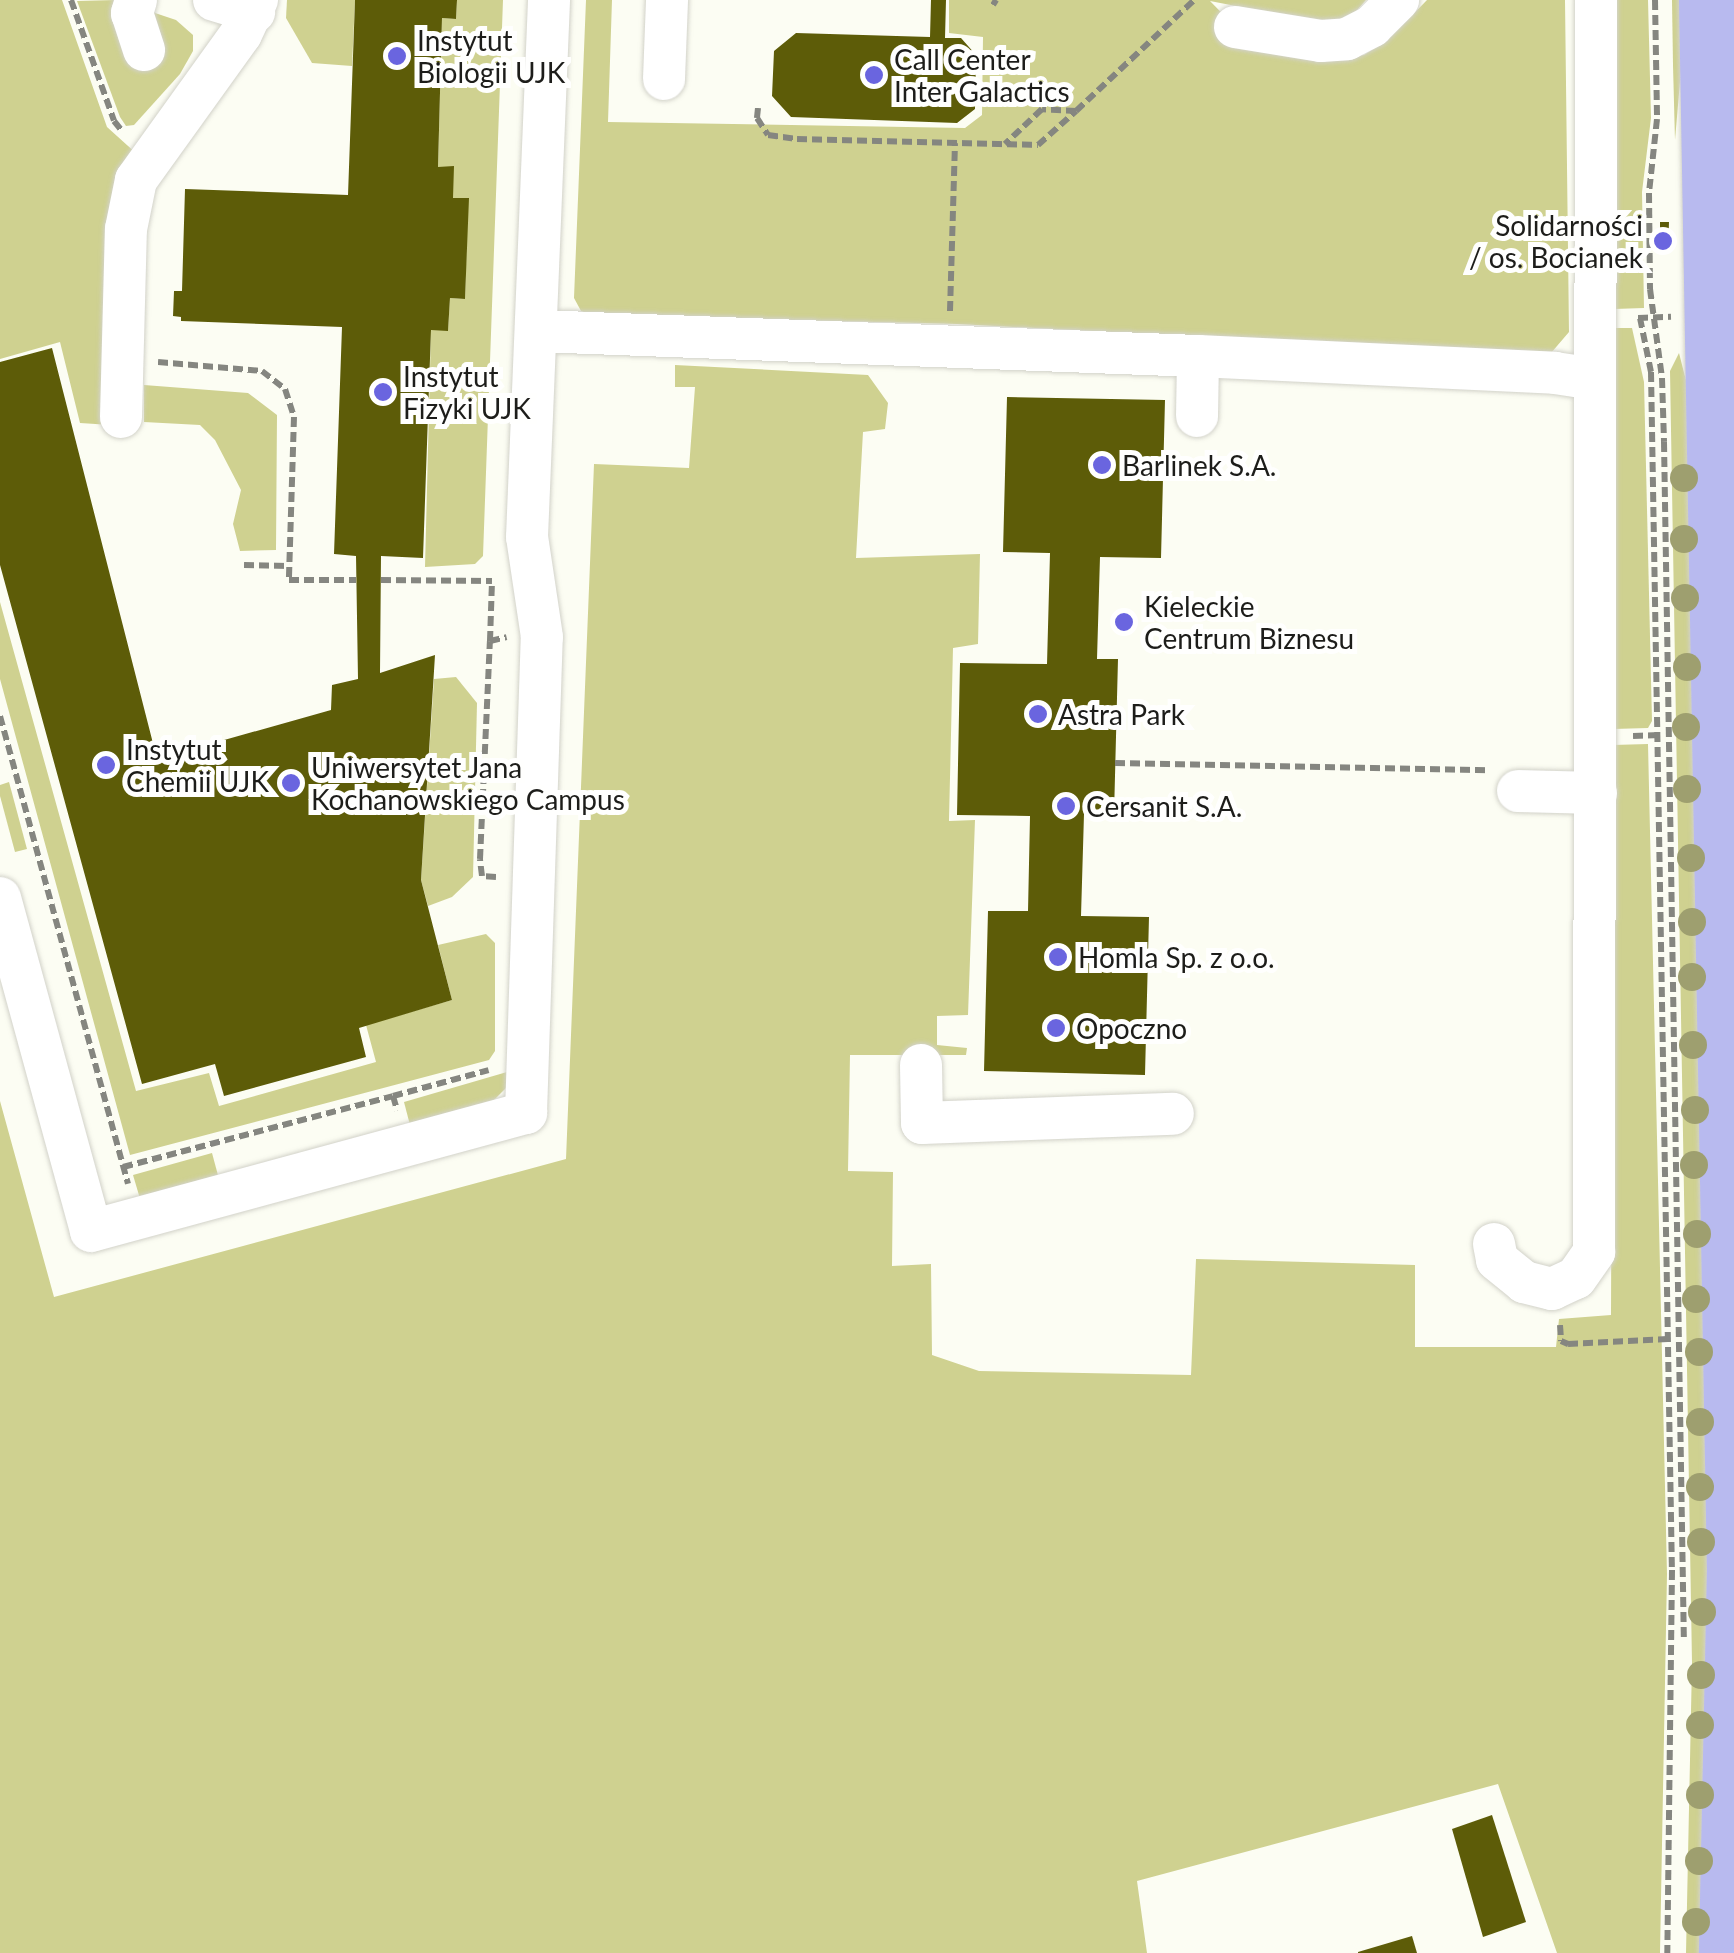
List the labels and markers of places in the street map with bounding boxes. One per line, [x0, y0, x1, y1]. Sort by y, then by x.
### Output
place label: Instytut Biologii UJK [417, 23, 565, 89]
place label: Call Center Inter Galactics [894, 42, 1070, 108]
marker: Instytut Biologii UJK [386, 45, 408, 67]
marker: Call Center Inter Galactics [863, 64, 885, 86]
place label: Solidarności / os. Bocianek [1469, 208, 1643, 274]
marker: Solidarności / os. Bocianek [1652, 230, 1674, 252]
place label: Instytut Fizyki UJK [403, 359, 531, 425]
marker: Instytut Fizyki UJK [372, 381, 394, 403]
place label: Barlinek S.A. [1122, 448, 1276, 482]
marker: Barlinek S.A. [1091, 454, 1113, 476]
place label: Kieleckie Centrum Biznesu [1144, 589, 1354, 655]
marker: Kieleckie Centrum Biznesu [1113, 611, 1135, 633]
place label: Astra Park [1058, 697, 1185, 731]
marker: Astra Park [1027, 703, 1049, 725]
place label: Instytut Chemii UJK [126, 732, 269, 798]
place label: Uniwersytet Jana Kochanowskiego Campus [311, 750, 625, 816]
marker: Instytut Chemii UJK [95, 754, 117, 776]
marker: Uniwersytet Jana Kochanowskiego Campus [280, 772, 302, 794]
place label: Cersanit S.A. [1086, 789, 1242, 823]
marker: Cersanit S.A. [1055, 795, 1077, 817]
place label: Homla Sp. z o.o. [1078, 940, 1275, 974]
marker: Homla Sp. z o.o. [1047, 946, 1069, 968]
place label: Opoczno [1076, 1011, 1187, 1045]
marker: Opoczno [1045, 1017, 1067, 1039]

